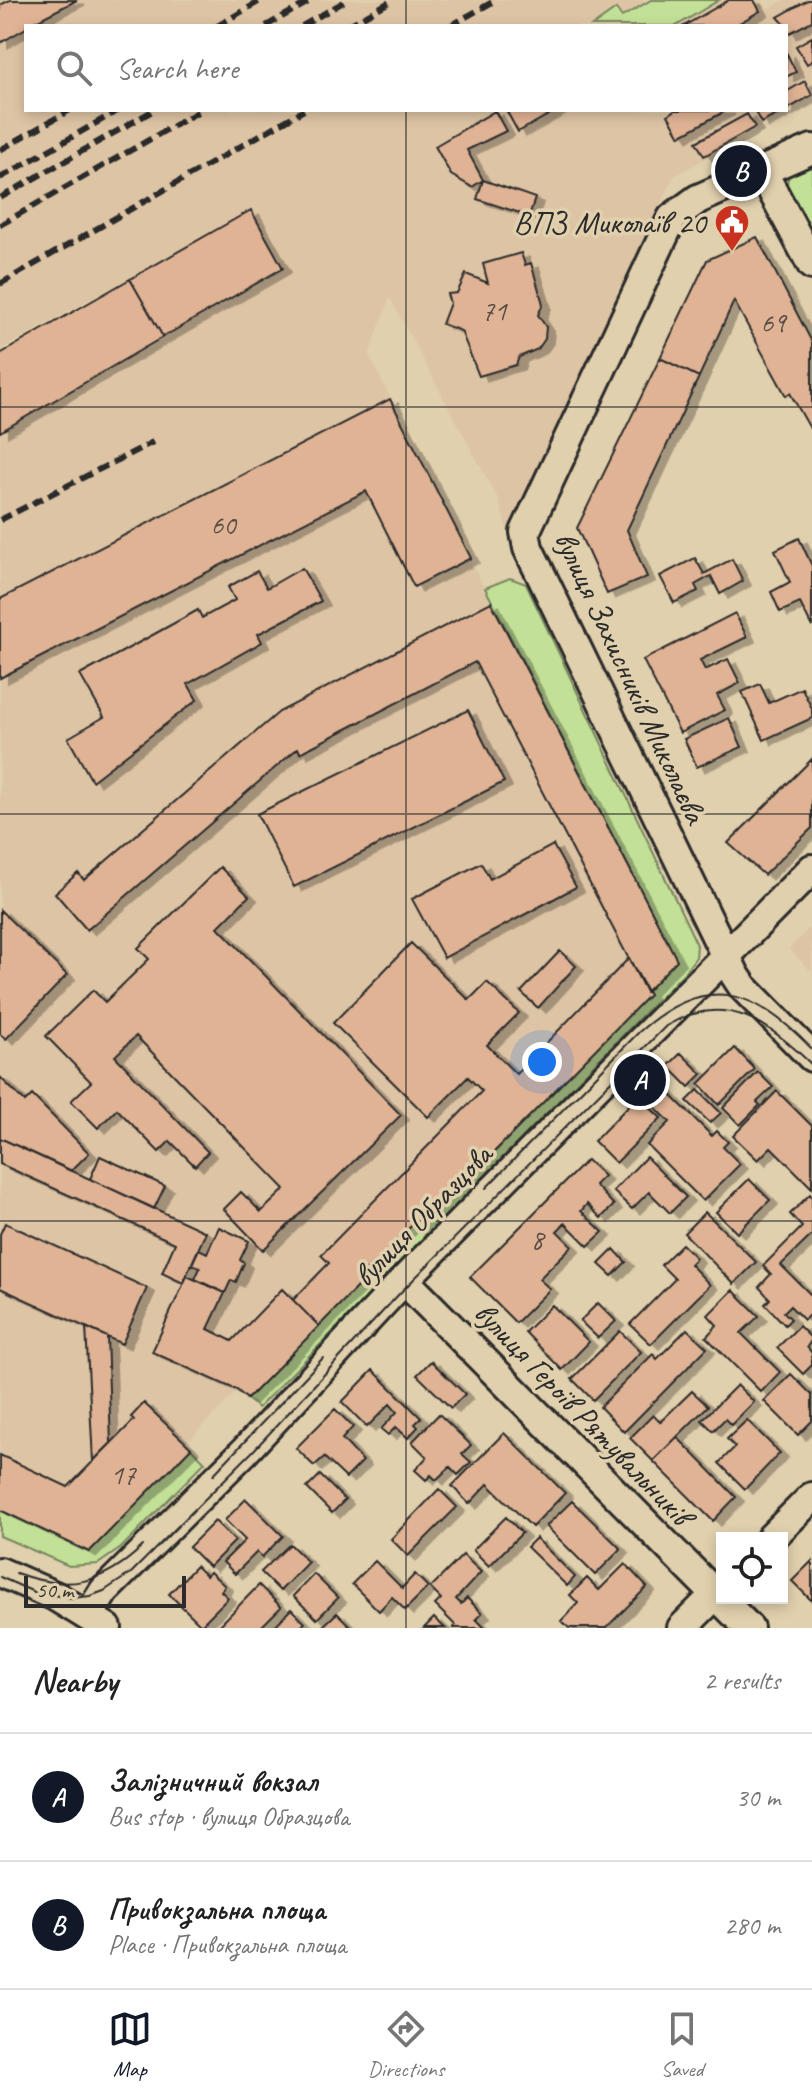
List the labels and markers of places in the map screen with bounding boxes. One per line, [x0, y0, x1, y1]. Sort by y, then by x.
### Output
pin: B [715, 141, 767, 201]
place label: ВПЗ Миколаїв 20 [514, 202, 709, 243]
public building icon: ВПЗ Миколаїв 20 [713, 203, 751, 253]
pin: A [614, 1050, 666, 1110]

